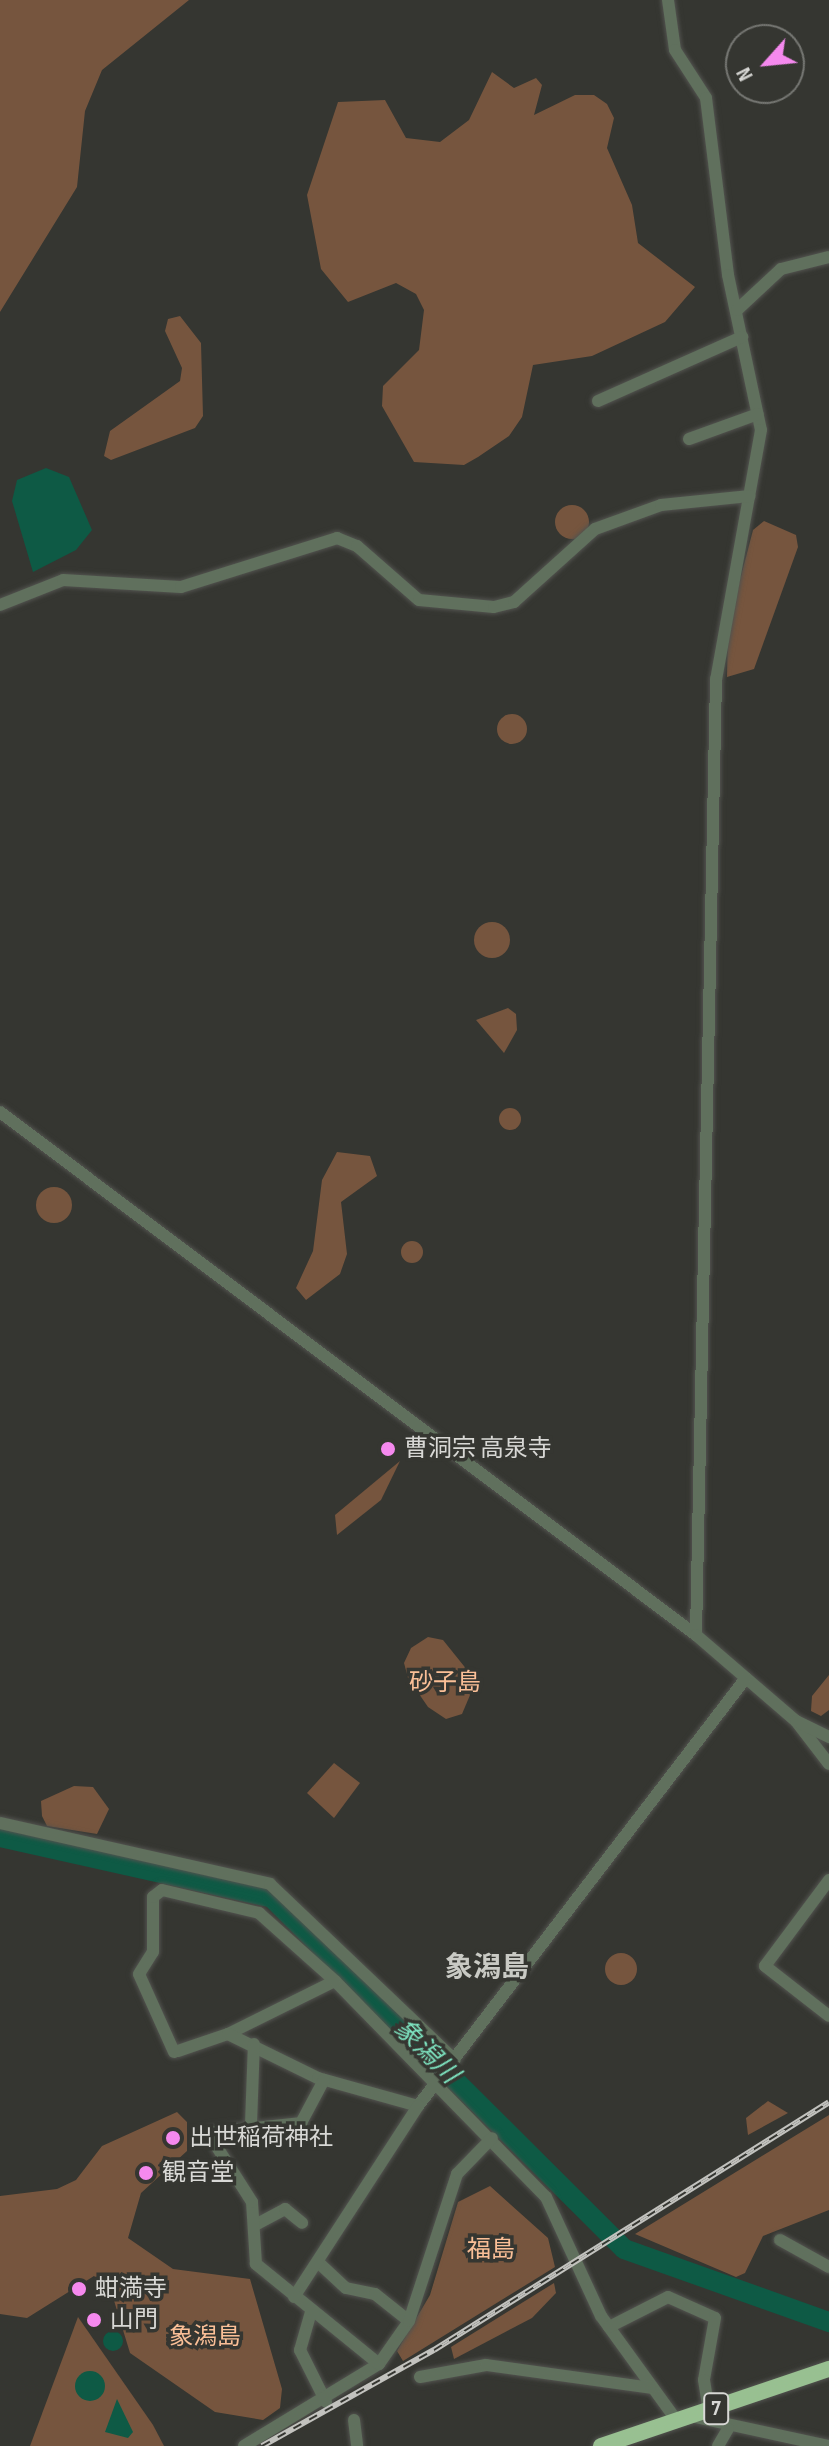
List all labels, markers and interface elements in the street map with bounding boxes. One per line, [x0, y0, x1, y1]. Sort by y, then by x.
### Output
north arrow [725, 24, 805, 104]
text: N [730, 63, 760, 86]
place label: 曹洞宗 高泉寺 [404, 1435, 552, 1463]
marker: 曹洞宗 高泉寺 [379, 1440, 397, 1458]
park label: 砂子島 [409, 1669, 481, 1697]
district label: 象潟島 [445, 1951, 529, 1985]
water label: 象潟川 [387, 2013, 465, 2091]
place label: 出世稲荷神社 [189, 2124, 333, 2152]
marker: 出世稲荷神社 [164, 2129, 182, 2147]
place label: 観音堂 [162, 2159, 234, 2187]
marker: 観音堂 [137, 2164, 155, 2182]
park label: 福島 [467, 2236, 515, 2264]
place label: 蚶満寺 [95, 2275, 167, 2303]
marker: 蚶満寺 [70, 2280, 88, 2298]
place label: 山門 [110, 2306, 158, 2334]
marker: 山門 [85, 2311, 103, 2329]
park label: 象潟島 [169, 2323, 241, 2351]
road number: 7 [702, 2391, 730, 2427]

